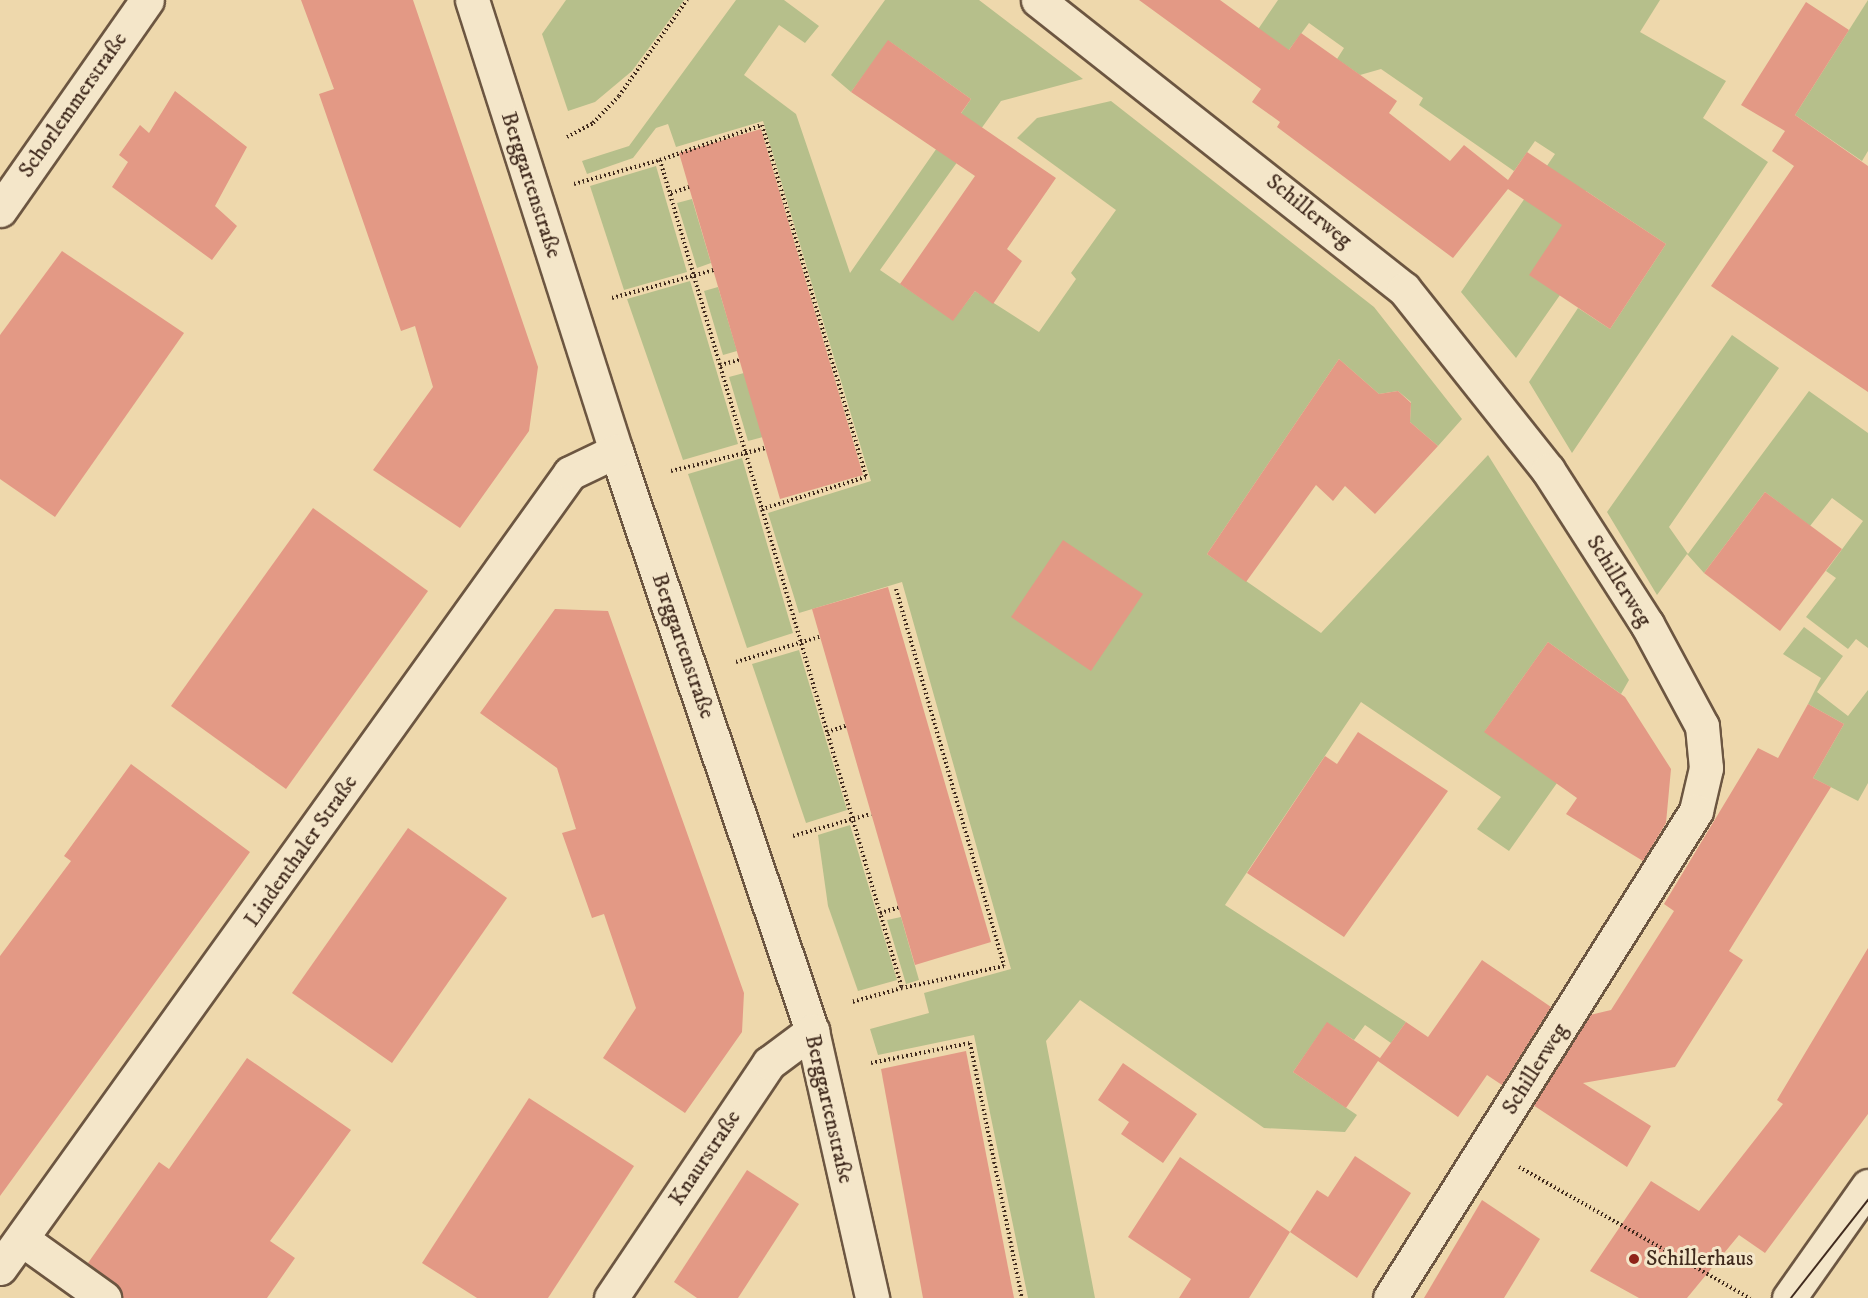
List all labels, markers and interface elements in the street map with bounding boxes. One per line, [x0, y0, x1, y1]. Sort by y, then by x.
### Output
street label: Schorlemmerstraße [13, 27, 133, 183]
street label: Berggartenstraße [495, 109, 567, 261]
street label: Schillerweg [1261, 168, 1357, 254]
street label: Schillerweg [1581, 530, 1657, 632]
street label: Berggartenstraße [646, 570, 720, 722]
street label: Lindenthaler Straße [239, 770, 363, 932]
street label: Schillerweg [1497, 1018, 1573, 1120]
street label: Berggartenstraße [799, 1032, 859, 1186]
street label: Knaurstraße [663, 1105, 747, 1211]
place label: Schillerhaus [1646, 1246, 1753, 1272]
marker: Schillerhaus [1627, 1252, 1641, 1266]

